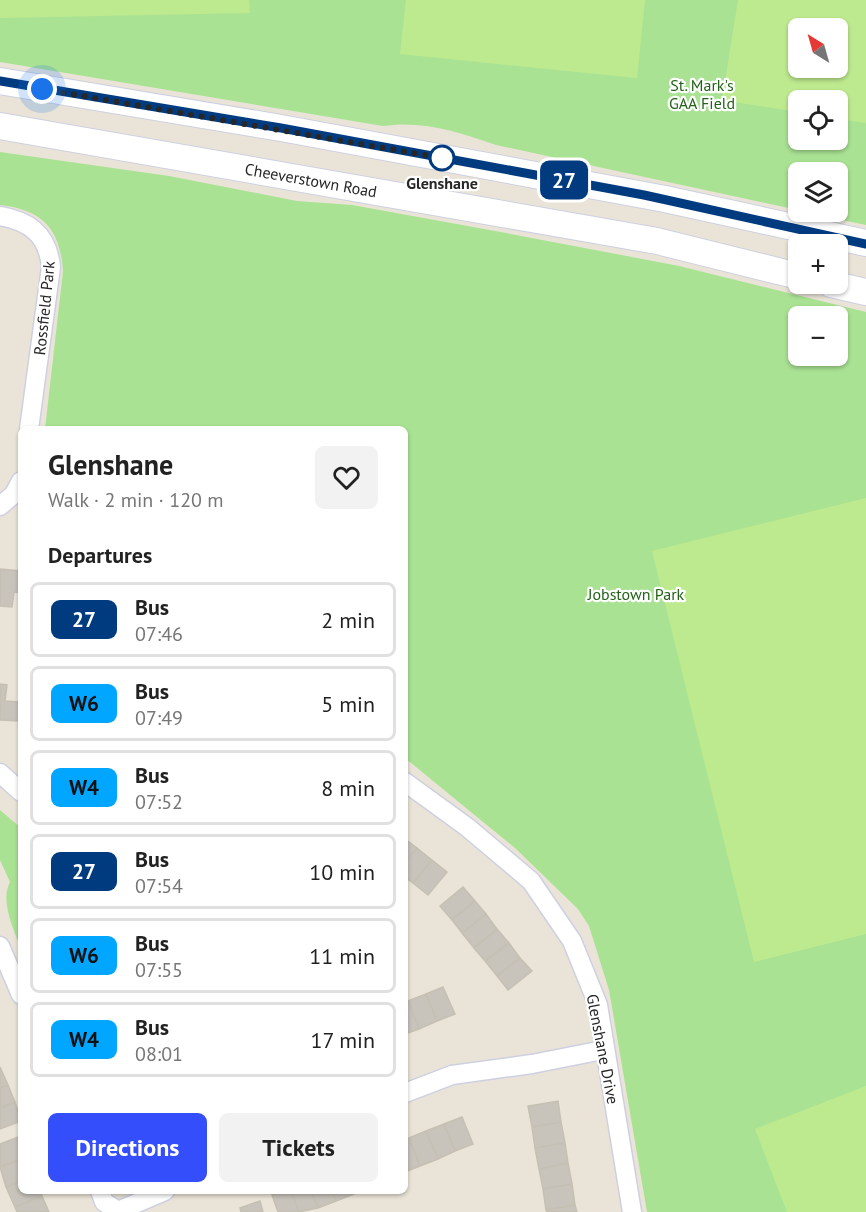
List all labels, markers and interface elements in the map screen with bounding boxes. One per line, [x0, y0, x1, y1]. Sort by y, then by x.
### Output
north arrow [788, 18, 848, 78]
map controls [788, 18, 848, 366]
your location [27, 74, 57, 104]
park label: St. Mark's GAA Field [669, 75, 735, 113]
button: locate [788, 90, 848, 150]
marker: Glenshane [429, 145, 455, 171]
street label: Cheeverstown Road [243, 159, 379, 201]
line badge: 27 [537, 160, 591, 200]
button: layers [788, 162, 848, 222]
text: 27 [552, 167, 576, 194]
place label: Glenshane [406, 173, 478, 193]
button: + [788, 234, 848, 294]
street label: Rossfield Park [29, 260, 59, 356]
button: − [788, 306, 848, 366]
text: Glenshane [48, 446, 173, 483]
button: heart [315, 446, 378, 509]
text: Walk · 2 min · 120 m [48, 487, 224, 513]
text: Departures [48, 541, 152, 569]
park label: Jobstown Park [587, 584, 685, 604]
text: Bus [135, 593, 169, 621]
text: 27 [72, 606, 96, 633]
text: 2 min [321, 606, 375, 634]
text: 07:46 [135, 621, 183, 647]
text: Bus [135, 677, 169, 705]
text: W6 [69, 690, 99, 717]
text: 5 min [321, 690, 375, 718]
text: 07:49 [135, 705, 183, 731]
text: Bus [135, 761, 169, 789]
text: W4 [69, 774, 99, 801]
text: 8 min [321, 774, 375, 802]
text: 07:52 [135, 789, 183, 815]
text: Bus [135, 845, 169, 873]
text: 27 [72, 858, 96, 885]
text: 10 min [309, 858, 375, 886]
text: 07:54 [135, 873, 183, 899]
text: Bus [135, 929, 169, 957]
text: W6 [69, 942, 99, 969]
text: 11 min [309, 942, 375, 970]
text: 07:55 [135, 957, 183, 983]
street label: Glenshane Drive [583, 992, 623, 1106]
text: Bus [135, 1013, 169, 1041]
text: W4 [69, 1026, 99, 1053]
text: 17 min [311, 1026, 375, 1054]
text: 08:01 [135, 1041, 183, 1067]
button: Directions [48, 1113, 207, 1182]
button: Tickets [219, 1113, 378, 1182]

